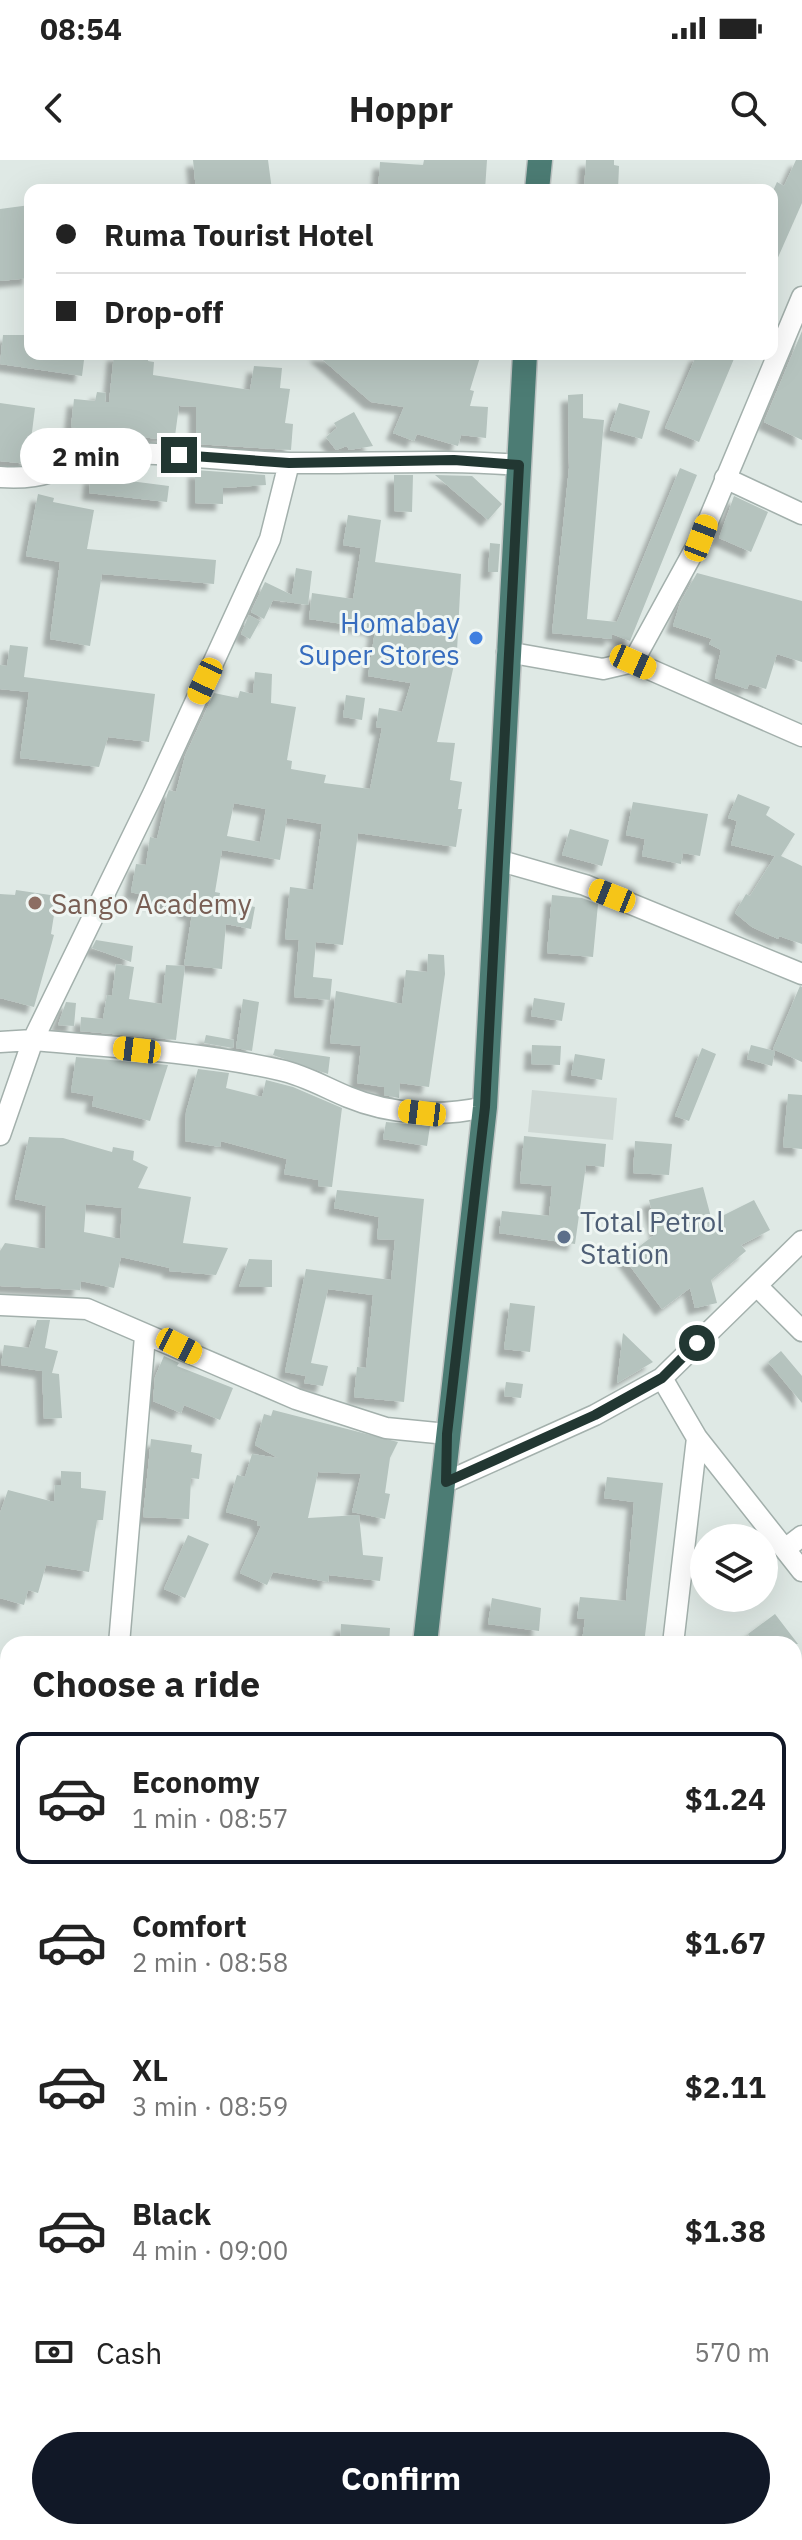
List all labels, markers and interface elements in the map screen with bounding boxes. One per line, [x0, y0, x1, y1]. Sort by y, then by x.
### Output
text: 08:54 [40, 9, 122, 48]
text: Hoppr [349, 85, 453, 132]
icon: back [32, 86, 76, 130]
icon: search [726, 86, 770, 130]
text: Ruma Tourist Hotel [104, 215, 373, 254]
text: Drop-off [104, 292, 223, 331]
callout: 2 min [19, 427, 151, 483]
route end [161, 437, 197, 473]
text: 2 min [52, 439, 120, 473]
car [681, 511, 721, 565]
place label: Homabay Super Stores [299, 604, 460, 673]
marker: Homabay Super Stores [467, 629, 485, 647]
car [606, 641, 660, 683]
car [184, 654, 226, 708]
car [585, 876, 639, 916]
place label: Sango Academy [51, 885, 252, 922]
marker: Sango Academy [26, 894, 44, 912]
car [112, 1035, 162, 1065]
car [397, 1098, 447, 1128]
place label: Total Petrol Station [580, 1203, 724, 1272]
marker: Total Petrol Station [555, 1228, 573, 1246]
car [152, 1324, 206, 1368]
route start [679, 1325, 715, 1361]
map controls [690, 1524, 778, 1612]
button: layers [690, 1524, 778, 1612]
text: Choose a ride [32, 1660, 260, 1707]
icon: car [36, 1762, 108, 1834]
text: Economy [132, 1762, 260, 1801]
text: $1.24 [685, 1779, 766, 1818]
text: 1 min · 08:57 [132, 1801, 288, 1835]
icon: car [36, 1906, 108, 1978]
text: Comfort [132, 1906, 247, 1945]
text: $1.67 [685, 1923, 766, 1962]
text: 2 min · 08:58 [132, 1945, 288, 1979]
icon: car [36, 2050, 108, 2122]
text: XL [132, 2050, 168, 2089]
text: $2.11 [685, 2067, 766, 2106]
text: 3 min · 08:59 [132, 2089, 288, 2123]
icon: car [36, 2194, 108, 2266]
text: Black [132, 2194, 211, 2233]
text: $1.38 [685, 2211, 766, 2250]
text: 4 min · 09:00 [132, 2233, 288, 2267]
icon: cash [32, 2330, 76, 2374]
text: Cash [96, 2333, 162, 2372]
text: 570 m [694, 2335, 770, 2369]
button: Confirm [32, 2432, 770, 2524]

